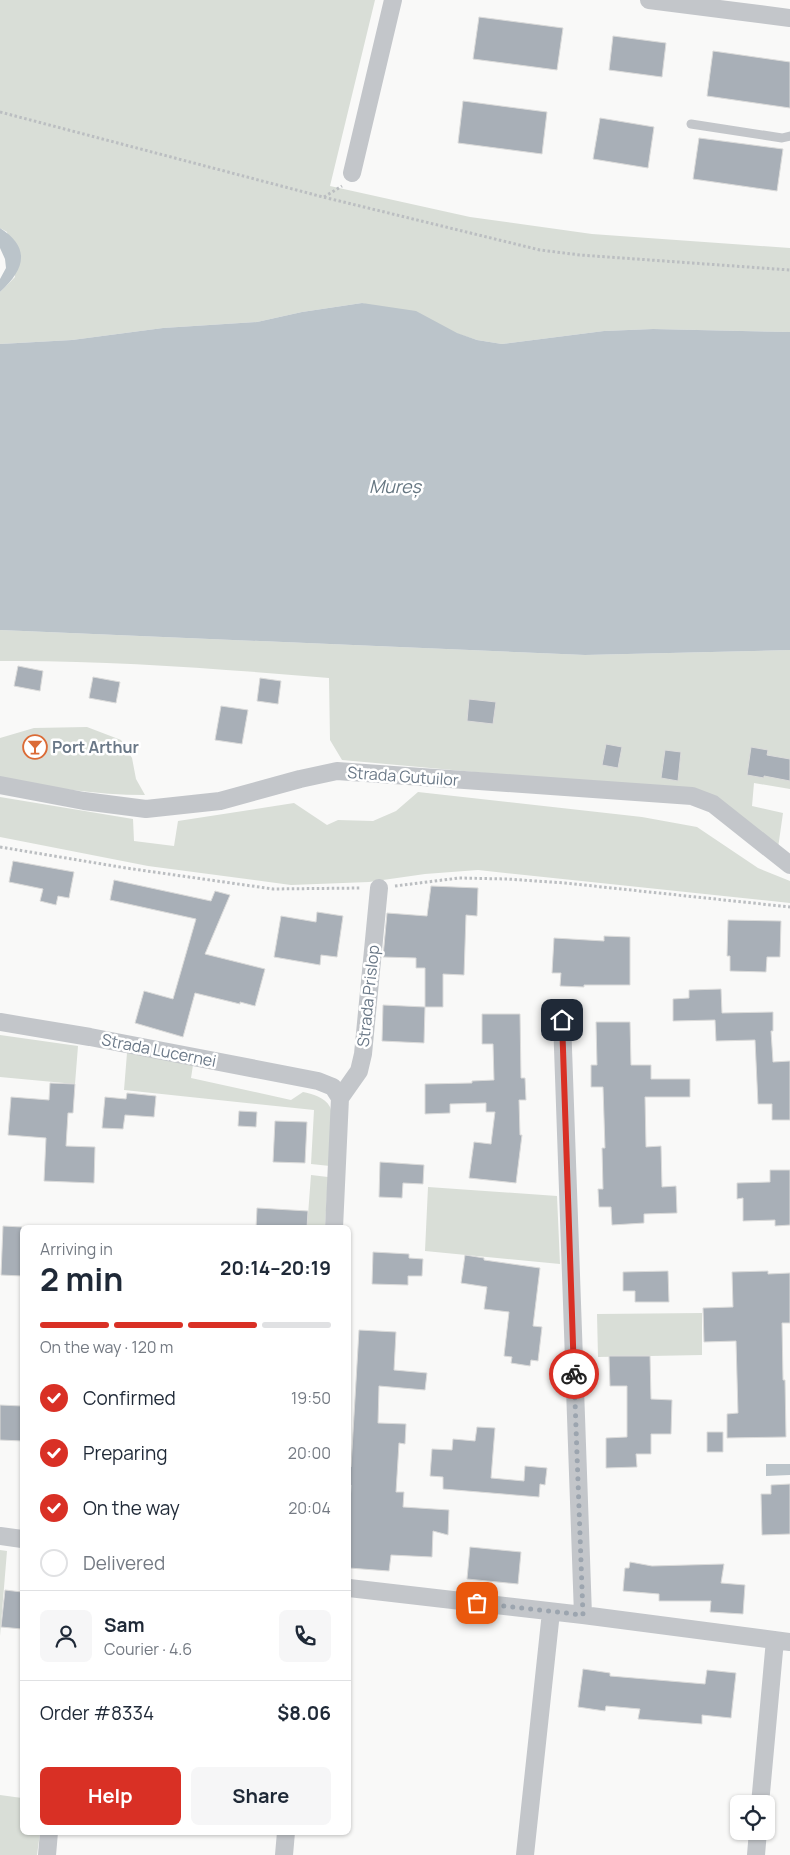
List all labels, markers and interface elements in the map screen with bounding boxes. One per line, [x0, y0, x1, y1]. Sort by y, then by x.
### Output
water label: Mureș [369, 474, 423, 498]
bar icon: Port Arthur [22, 734, 48, 760]
place label: Port Arthur [52, 736, 139, 758]
street label: Strada Gutuilor [347, 761, 460, 791]
street label: Strada Prislop [352, 944, 384, 1048]
pin [541, 999, 583, 1041]
icon: home [548, 1006, 576, 1034]
street label: Strada Lucernei [100, 1028, 218, 1072]
text: Arriving in [40, 1238, 113, 1260]
text: 20:14–20:19 [220, 1255, 331, 1281]
text: 2 min [40, 1257, 123, 1301]
text: On the way · 120 m [40, 1336, 173, 1358]
courier [549, 1349, 599, 1399]
icon: bike [560, 1360, 588, 1388]
icon: check [40, 1384, 68, 1412]
text: Confirmed [83, 1385, 176, 1411]
text: 19:50 [291, 1387, 331, 1409]
icon: check [40, 1439, 68, 1467]
text: Preparing [83, 1440, 168, 1466]
text: 20:00 [288, 1442, 331, 1464]
icon: check [40, 1494, 68, 1522]
text: On the way [83, 1495, 180, 1521]
text: 20:04 [288, 1497, 331, 1519]
text: Delivered [83, 1550, 165, 1576]
pin [456, 1582, 498, 1624]
icon: bag [463, 1589, 491, 1617]
button: person [40, 1610, 92, 1662]
button: phone [279, 1610, 331, 1662]
text: Sam [104, 1612, 145, 1638]
text: Courier · 4.6 [104, 1638, 192, 1660]
text: Order #8334 [40, 1700, 154, 1726]
text: $8.06 [277, 1700, 331, 1726]
button: Help [40, 1767, 181, 1825]
button: Share [191, 1767, 331, 1825]
map controls [730, 1795, 775, 1840]
button: locate [730, 1795, 775, 1840]

